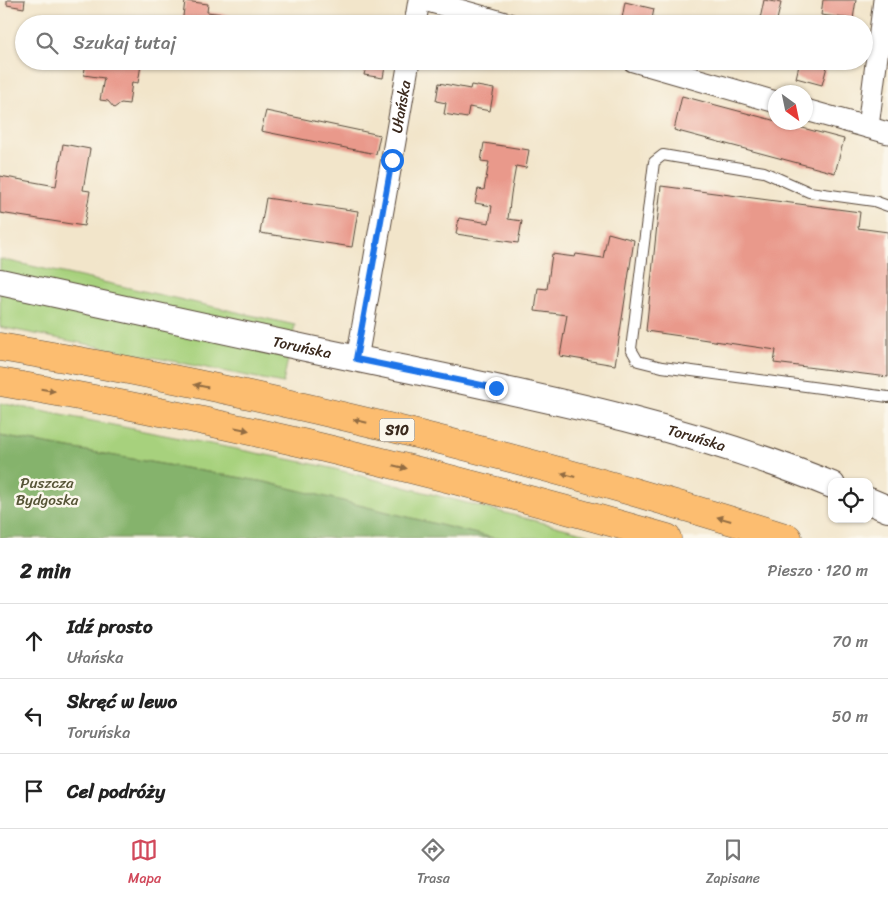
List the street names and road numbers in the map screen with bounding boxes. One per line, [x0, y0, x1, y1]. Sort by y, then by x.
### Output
street label: Ułańska [384, 78, 418, 135]
street label: Toruńska [270, 328, 334, 366]
street label: Toruńska [665, 417, 729, 459]
road number: S10 [380, 418, 414, 442]

